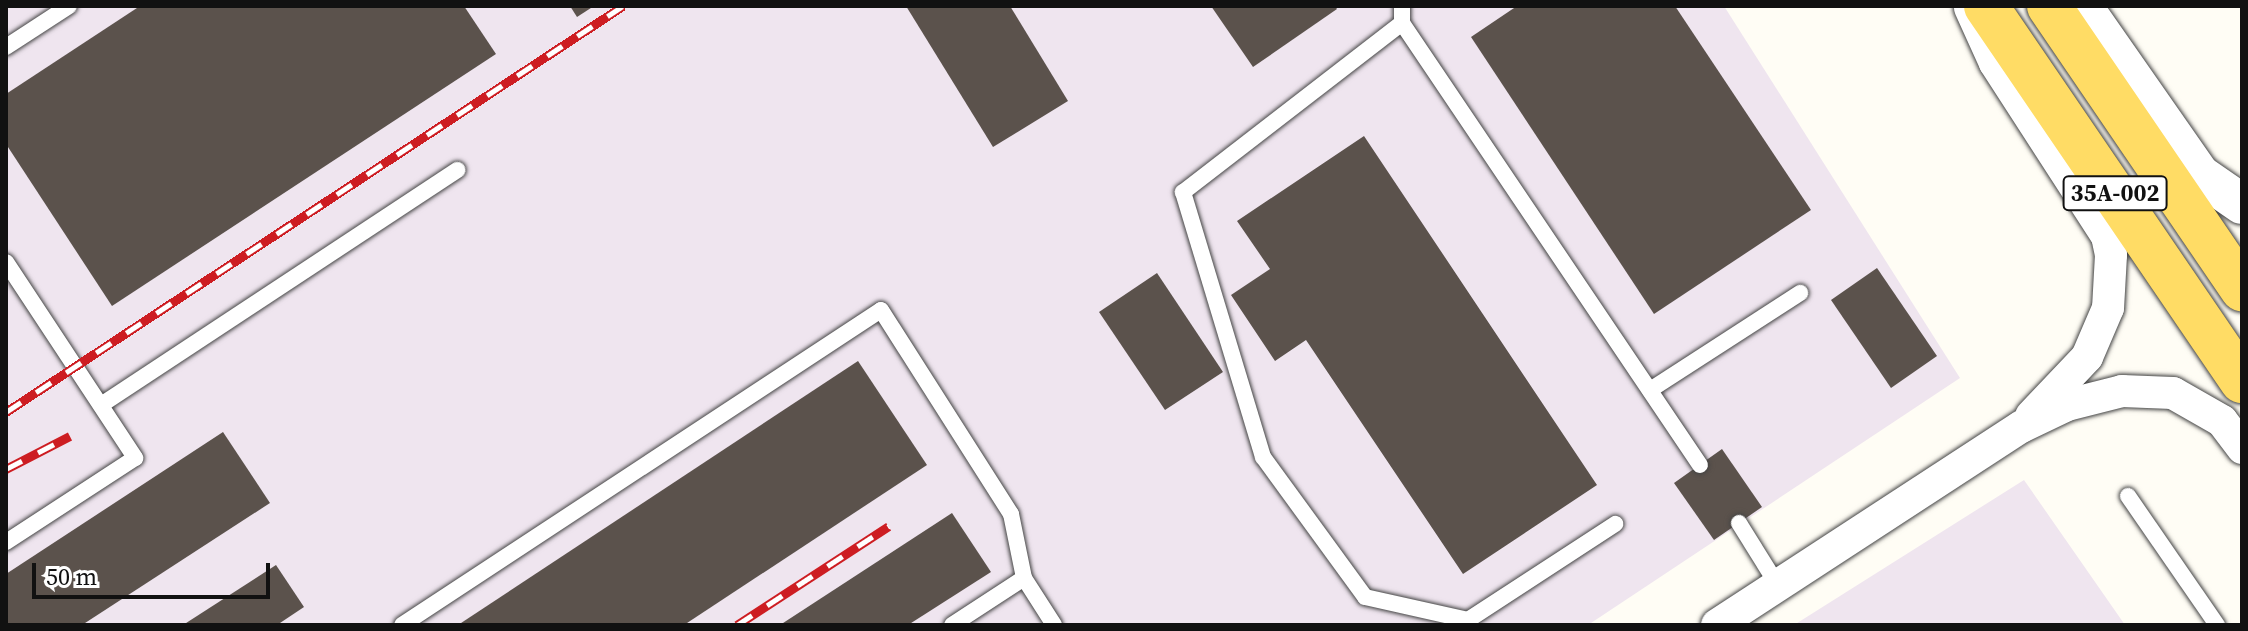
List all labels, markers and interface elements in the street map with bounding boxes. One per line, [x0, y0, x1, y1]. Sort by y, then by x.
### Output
road number: 35А-002 [2061, 173, 2169, 213]
scale bar [36, 547, 274, 597]
text: 50 m [46, 560, 97, 593]

